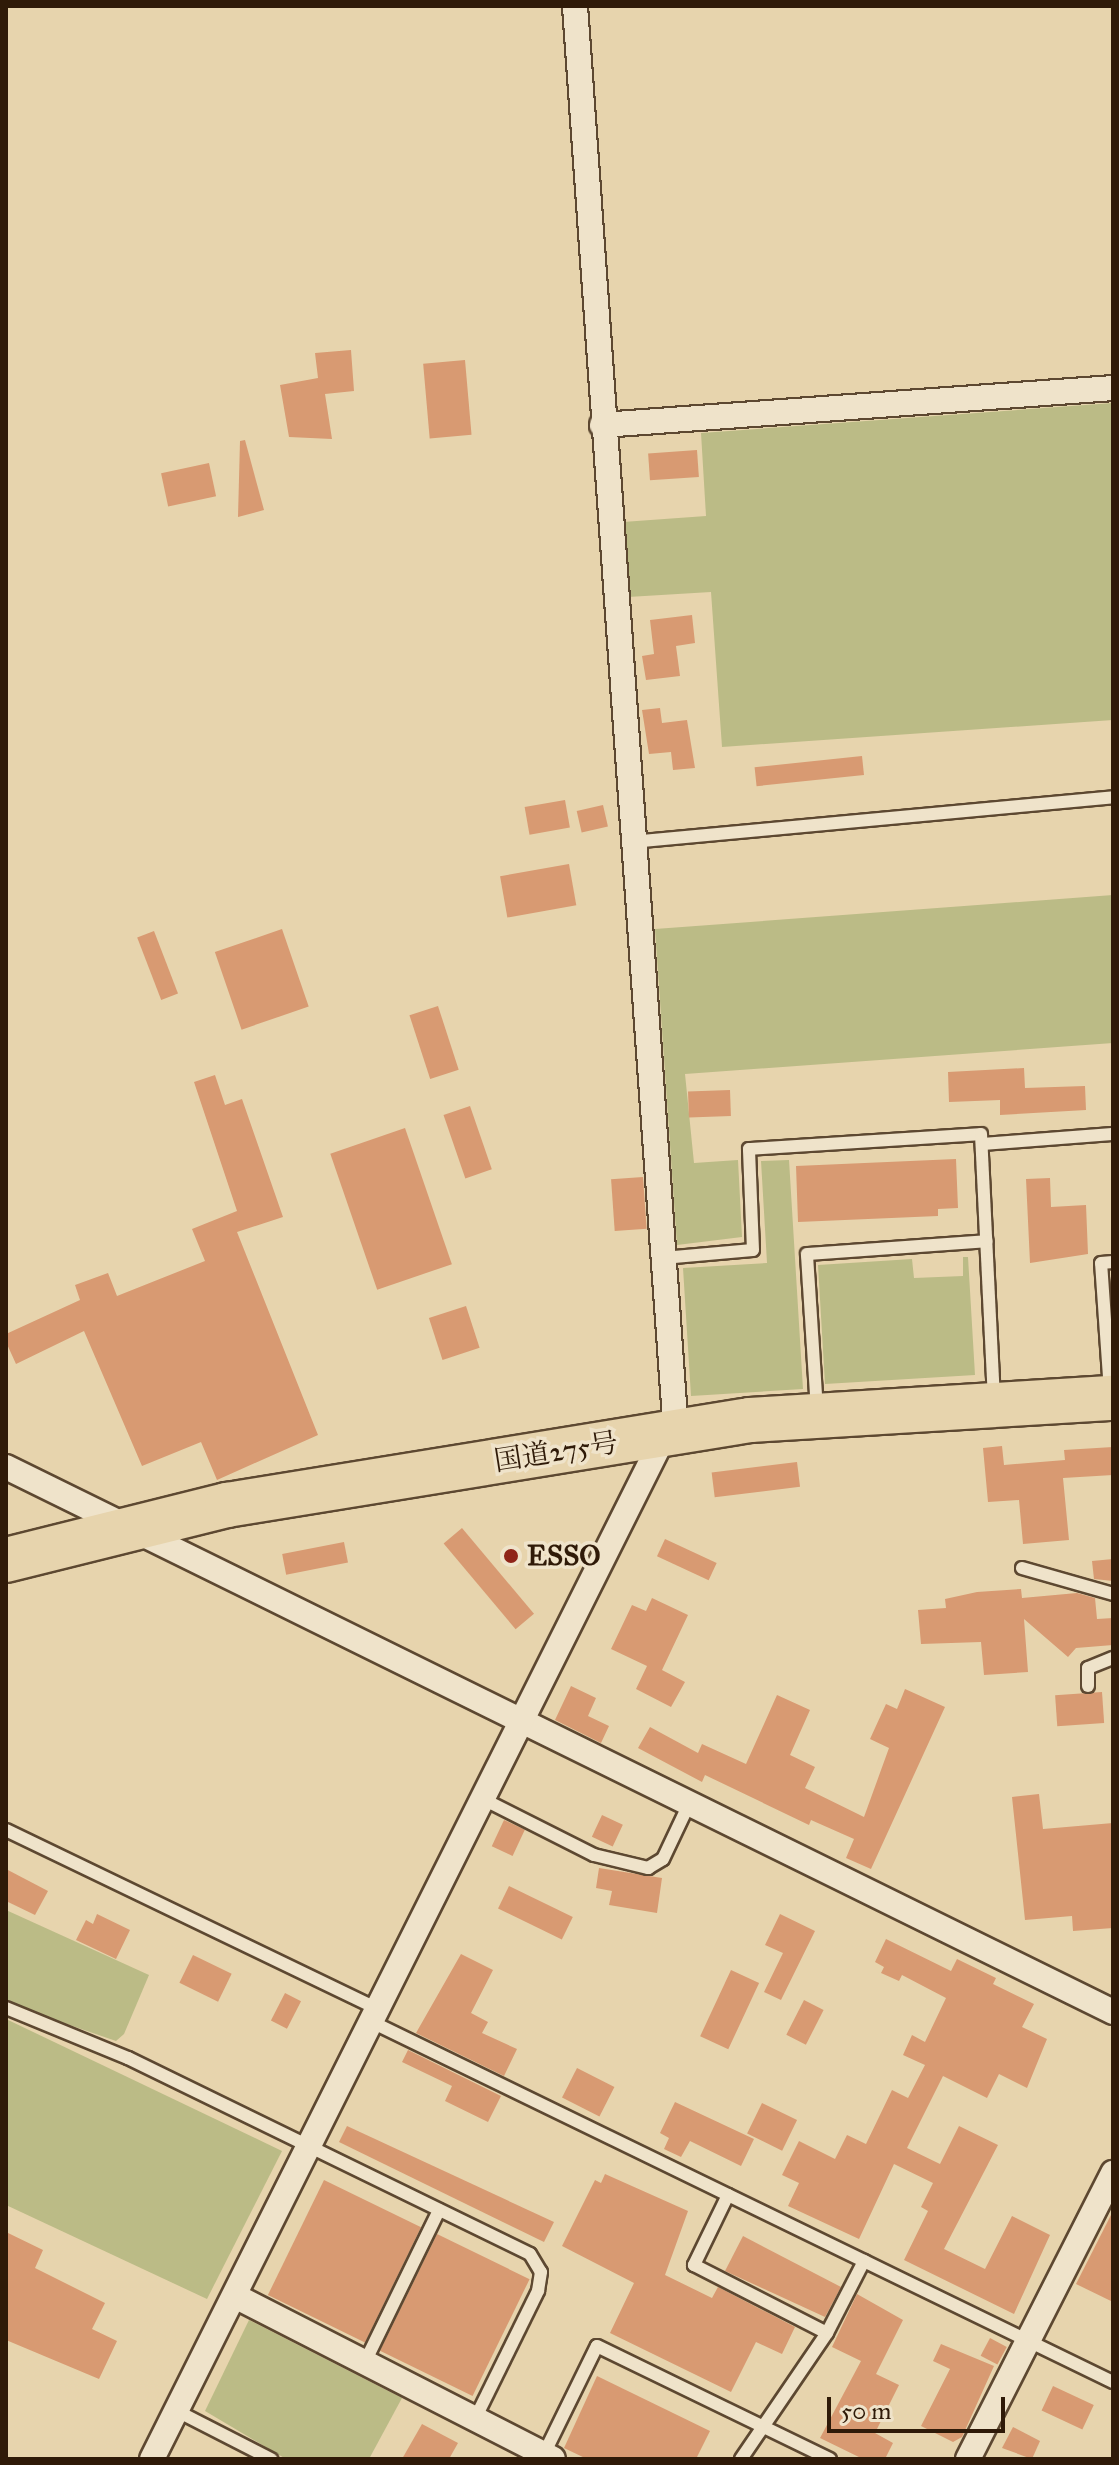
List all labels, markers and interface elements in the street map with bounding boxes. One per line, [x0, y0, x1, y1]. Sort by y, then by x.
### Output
street label: 国道275号 [492, 1426, 620, 1478]
place label: ESSO [527, 1539, 601, 1573]
marker: ESSO [502, 1547, 520, 1565]
scale bar [831, 2381, 1009, 2431]
text: 50 m [841, 2396, 891, 2426]

